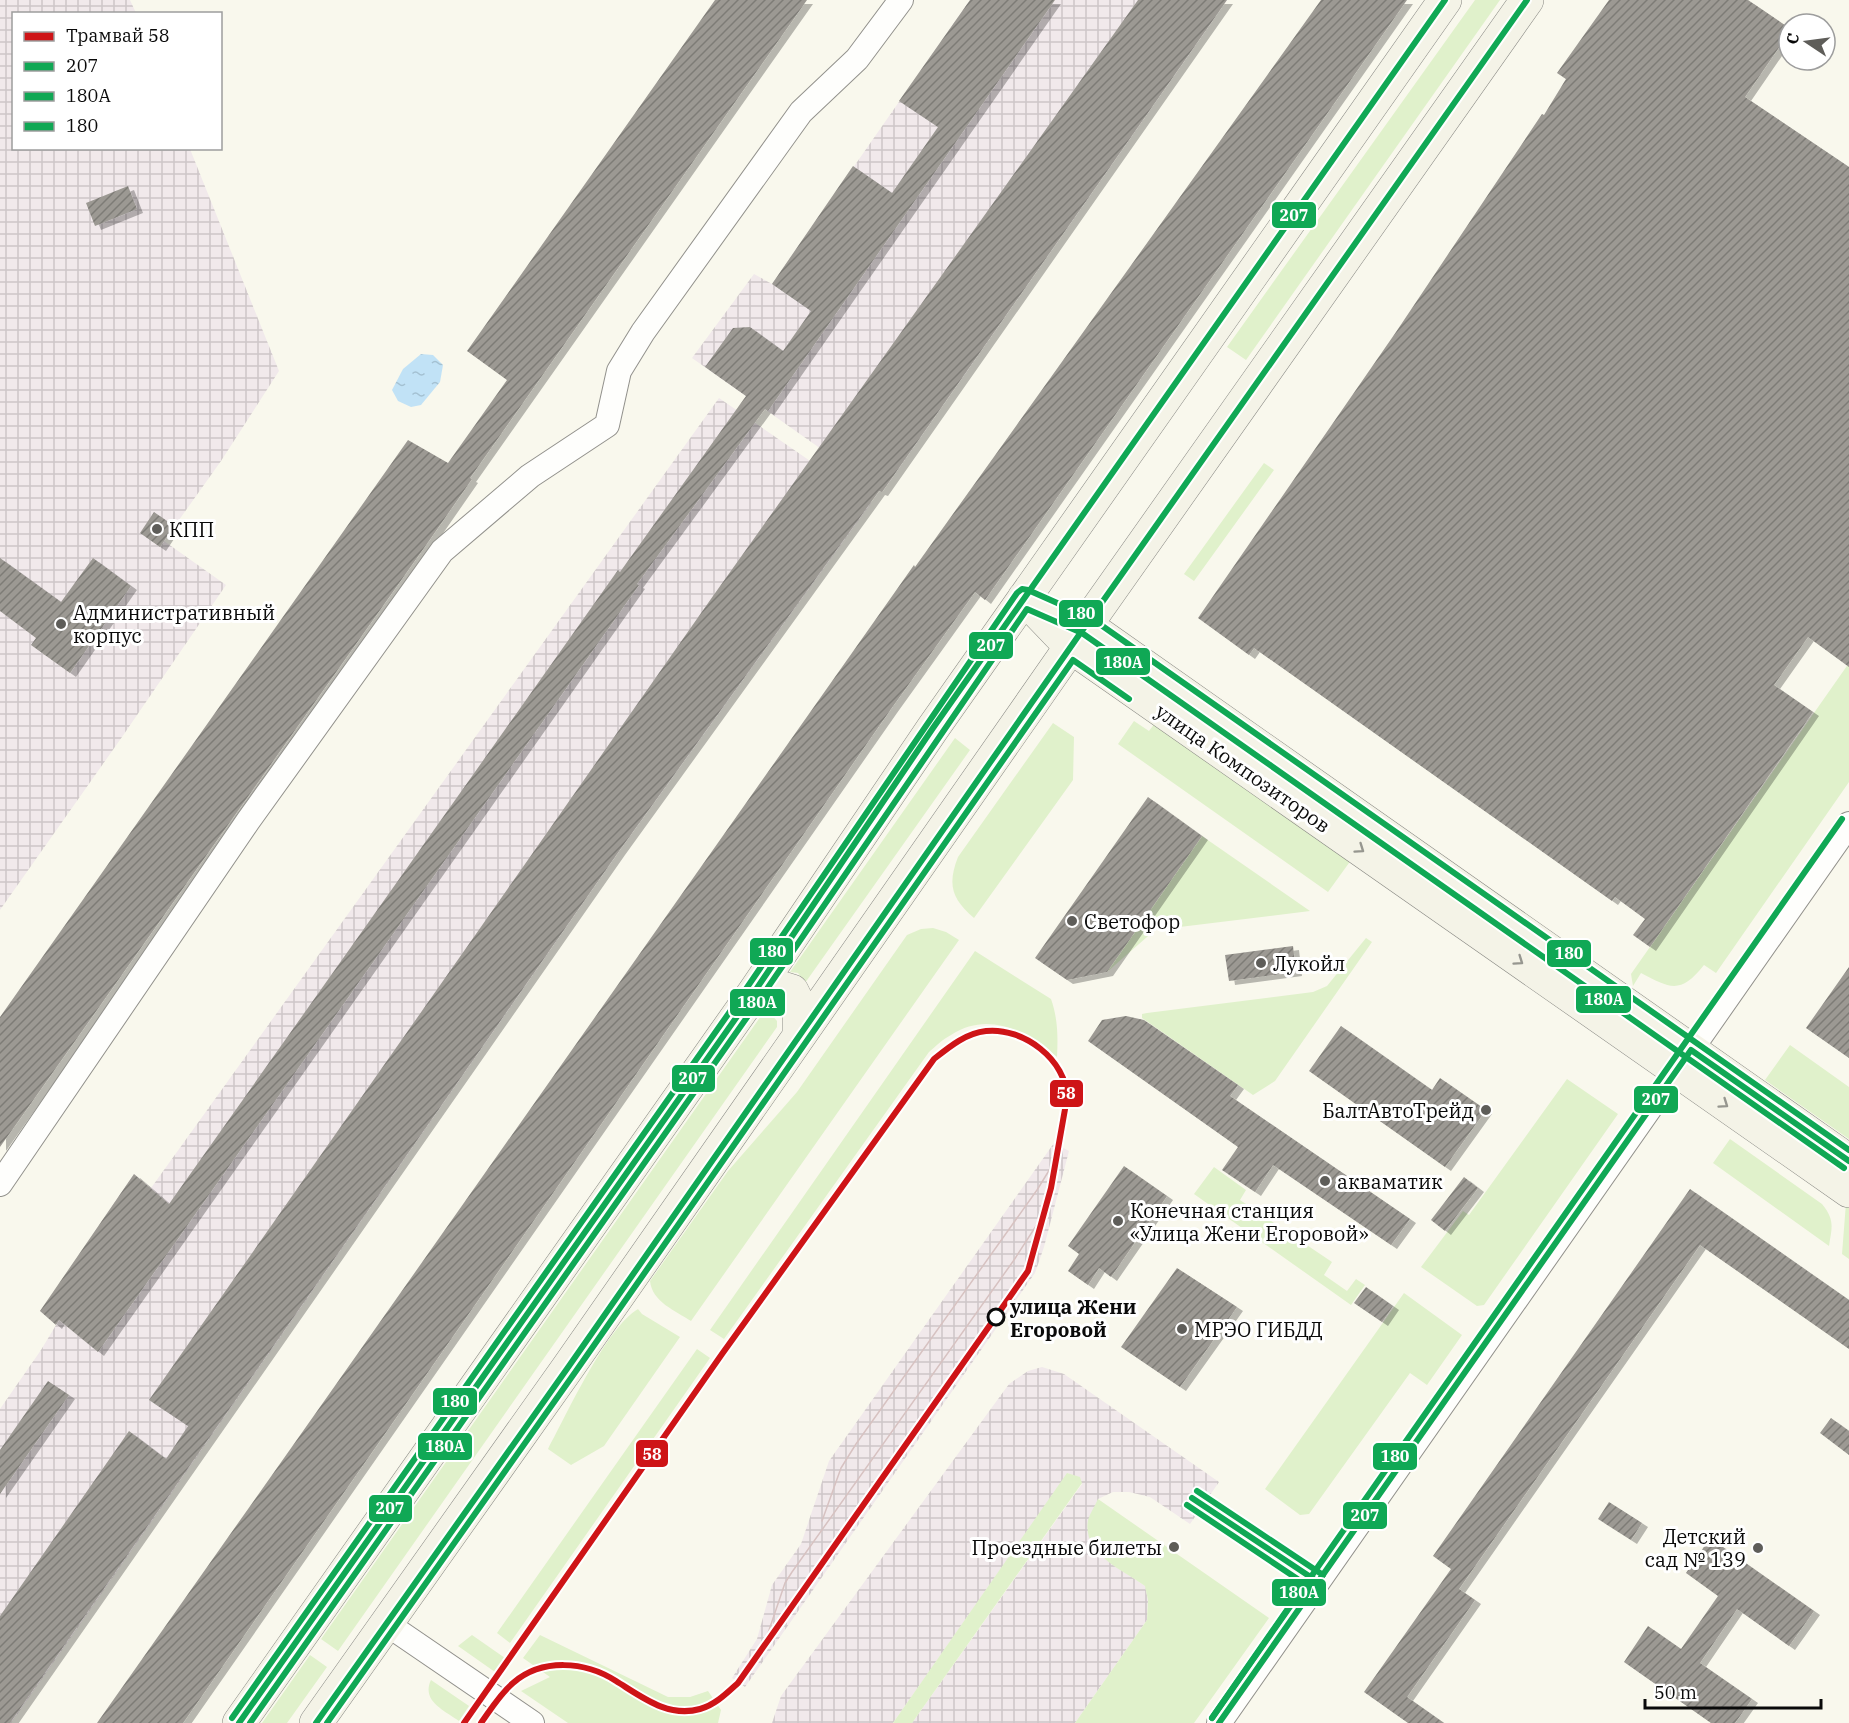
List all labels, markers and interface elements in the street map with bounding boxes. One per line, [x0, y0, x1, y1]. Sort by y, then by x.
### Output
legend [12, 12, 222, 150]
north arrow [1777, 12, 1837, 72]
text: Трамвай 58 [66, 24, 170, 47]
text: С [1781, 31, 1803, 46]
text: 207 [66, 54, 98, 77]
text: 180А [66, 84, 111, 107]
text: 180 [66, 114, 98, 137]
line badge: 207 [1271, 201, 1317, 229]
text: 207 [1280, 205, 1308, 225]
place label: КПП [169, 516, 214, 543]
marker: КПП [150, 522, 164, 536]
place label: Административный корпус [73, 599, 275, 649]
line badge: 180 [1058, 599, 1104, 628]
text: 180 [1067, 603, 1096, 623]
marker: Административный корпус [54, 617, 68, 631]
line badge: 207 [968, 631, 1014, 660]
text: 207 [977, 635, 1005, 655]
line badge: 180А [1095, 647, 1151, 676]
text: 180А [1103, 652, 1143, 672]
street label: улица Композиторов [1150, 697, 1336, 839]
one-way arrow [1353, 842, 1364, 853]
place label: Светофор [1084, 908, 1180, 935]
marker: Светофор [1065, 914, 1079, 928]
line badge: 180 [749, 937, 794, 966]
line badge: 180 [1546, 939, 1592, 968]
text: 180 [758, 941, 787, 961]
text: 180 [1555, 943, 1584, 963]
place label: Лукойл [1273, 950, 1345, 977]
one-way arrow [1513, 954, 1524, 965]
marker: Лукойл [1254, 956, 1268, 970]
line badge: 180А [1575, 985, 1632, 1014]
line badge: 180А [729, 988, 786, 1017]
text: 180А [1584, 989, 1624, 1009]
text: 180А [737, 992, 777, 1012]
line badge: 207 [671, 1064, 716, 1093]
text: 207 [679, 1068, 707, 1088]
line badge: 58 [1049, 1079, 1084, 1108]
text: 58 [1056, 1083, 1076, 1103]
line badge: 207 [1633, 1085, 1679, 1114]
text: 207 [1642, 1089, 1670, 1109]
place label: БалтАвтоТрейд [1322, 1097, 1474, 1124]
one-way arrow [1718, 1097, 1729, 1108]
marker: БалтАвтоТрейд [1479, 1103, 1493, 1117]
place label: акваматик [1337, 1168, 1443, 1195]
marker: акваматик [1318, 1174, 1332, 1188]
place label: Конечная станция «Улица Жени Егоровой» [1130, 1197, 1369, 1247]
marker: Конечная станция «Улица Жени Егоровой» [1111, 1214, 1125, 1228]
place label: улица Жени Егоровой [1009, 1293, 1137, 1343]
marker: улица Жени Егоровой [987, 1308, 1005, 1326]
place label: МРЭО ГИБДД [1194, 1316, 1323, 1343]
marker: МРЭО ГИБДД [1175, 1322, 1189, 1336]
line badge: 180 [432, 1387, 478, 1416]
text: 180 [441, 1391, 470, 1411]
line badge: 180А [417, 1432, 473, 1461]
text: 180А [425, 1436, 465, 1456]
line badge: 58 [635, 1439, 669, 1468]
line badge: 180 [1372, 1442, 1418, 1471]
text: 58 [642, 1444, 662, 1464]
text: 180 [1381, 1446, 1410, 1466]
line badge: 207 [368, 1494, 413, 1523]
text: 207 [376, 1498, 404, 1518]
line badge: 207 [1342, 1501, 1388, 1530]
text: 207 [1351, 1505, 1379, 1525]
place label: Детский сад № 139 [1645, 1523, 1746, 1573]
place label: Проездные билеты [971, 1534, 1162, 1561]
marker: Проездные билеты [1167, 1540, 1181, 1554]
marker: Детский сад № 139 [1751, 1541, 1765, 1555]
line badge: 180А [1271, 1578, 1327, 1607]
text: 180А [1279, 1582, 1319, 1602]
scale bar [1645, 1672, 1820, 1710]
text: 50 m [1654, 1681, 1697, 1704]

